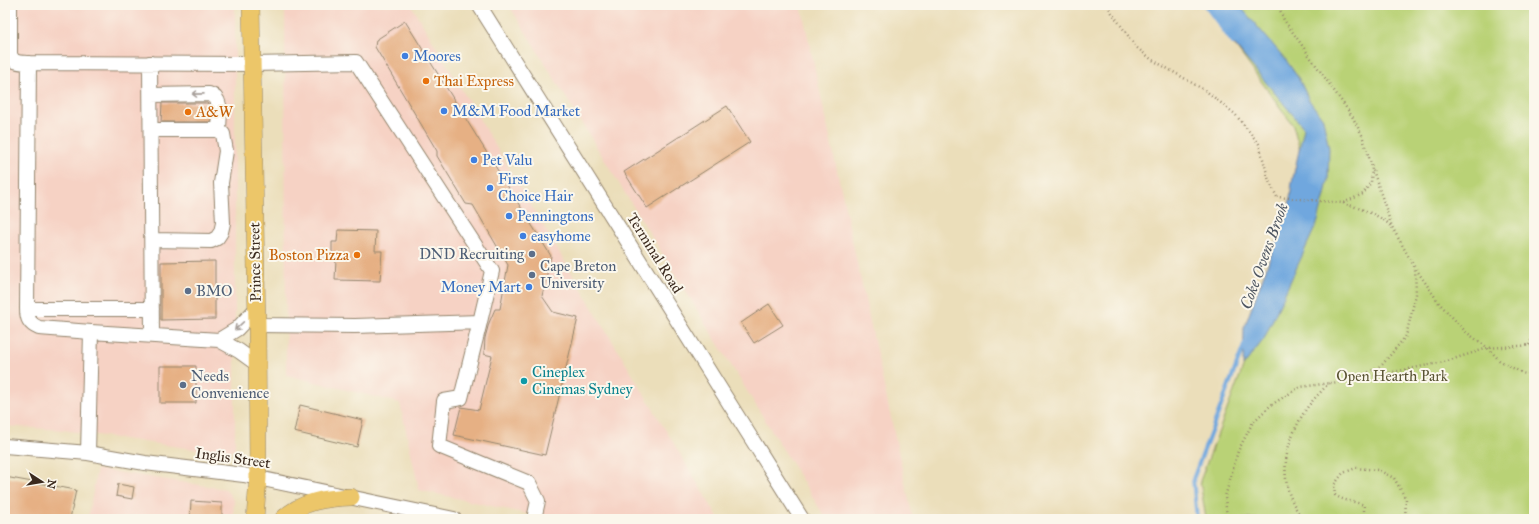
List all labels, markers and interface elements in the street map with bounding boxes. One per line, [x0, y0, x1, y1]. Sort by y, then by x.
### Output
place label: Moores [413, 47, 461, 65]
marker: Moores [400, 51, 410, 61]
place label: Thai Express [434, 72, 514, 90]
marker: Thai Express [421, 76, 431, 86]
one-way arrow [192, 90, 205, 98]
place label: M&M Food Market [452, 102, 581, 120]
place label: A&W [195, 103, 234, 121]
marker: M&M Food Market [439, 106, 449, 116]
marker: A&W [183, 107, 193, 117]
place label: Pet Valu [482, 151, 533, 169]
marker: Pet Valu [469, 155, 479, 165]
place label: First Choice Hair [498, 170, 573, 205]
marker: First Choice Hair [485, 183, 495, 193]
water label: Coke Ovens Brook [1236, 200, 1292, 312]
place label: Penningtons [517, 207, 594, 225]
street label: Terminal Road [623, 209, 687, 297]
marker: Penningtons [504, 211, 514, 221]
street label: Prince Street [245, 221, 265, 302]
place label: easyhome [531, 227, 591, 245]
marker: easyhome [518, 231, 528, 241]
place label: DND Recruiting [419, 245, 525, 263]
place label: Boston Pizza [269, 246, 350, 264]
marker: DND Recruiting [527, 249, 537, 259]
marker: Boston Pizza [352, 250, 362, 260]
place label: Cape Breton University [540, 257, 616, 292]
marker: Cape Breton University [527, 270, 537, 280]
place label: Money Mart [441, 278, 522, 296]
place label: BMO [196, 282, 233, 300]
marker: Money Mart [524, 282, 534, 292]
marker: BMO [183, 286, 193, 296]
one-way arrow [234, 321, 244, 331]
place label: Cineplex Cinemas Sydney [532, 363, 634, 398]
place label: Needs Convenience [191, 367, 269, 402]
park label: Open Hearth Park [1336, 367, 1448, 385]
marker: Cineplex Cinemas Sydney [519, 376, 529, 386]
marker: Needs Convenience [178, 380, 188, 390]
street label: Inglis Street [194, 444, 272, 472]
north arrow [22, 462, 62, 502]
text: N [44, 478, 59, 491]

